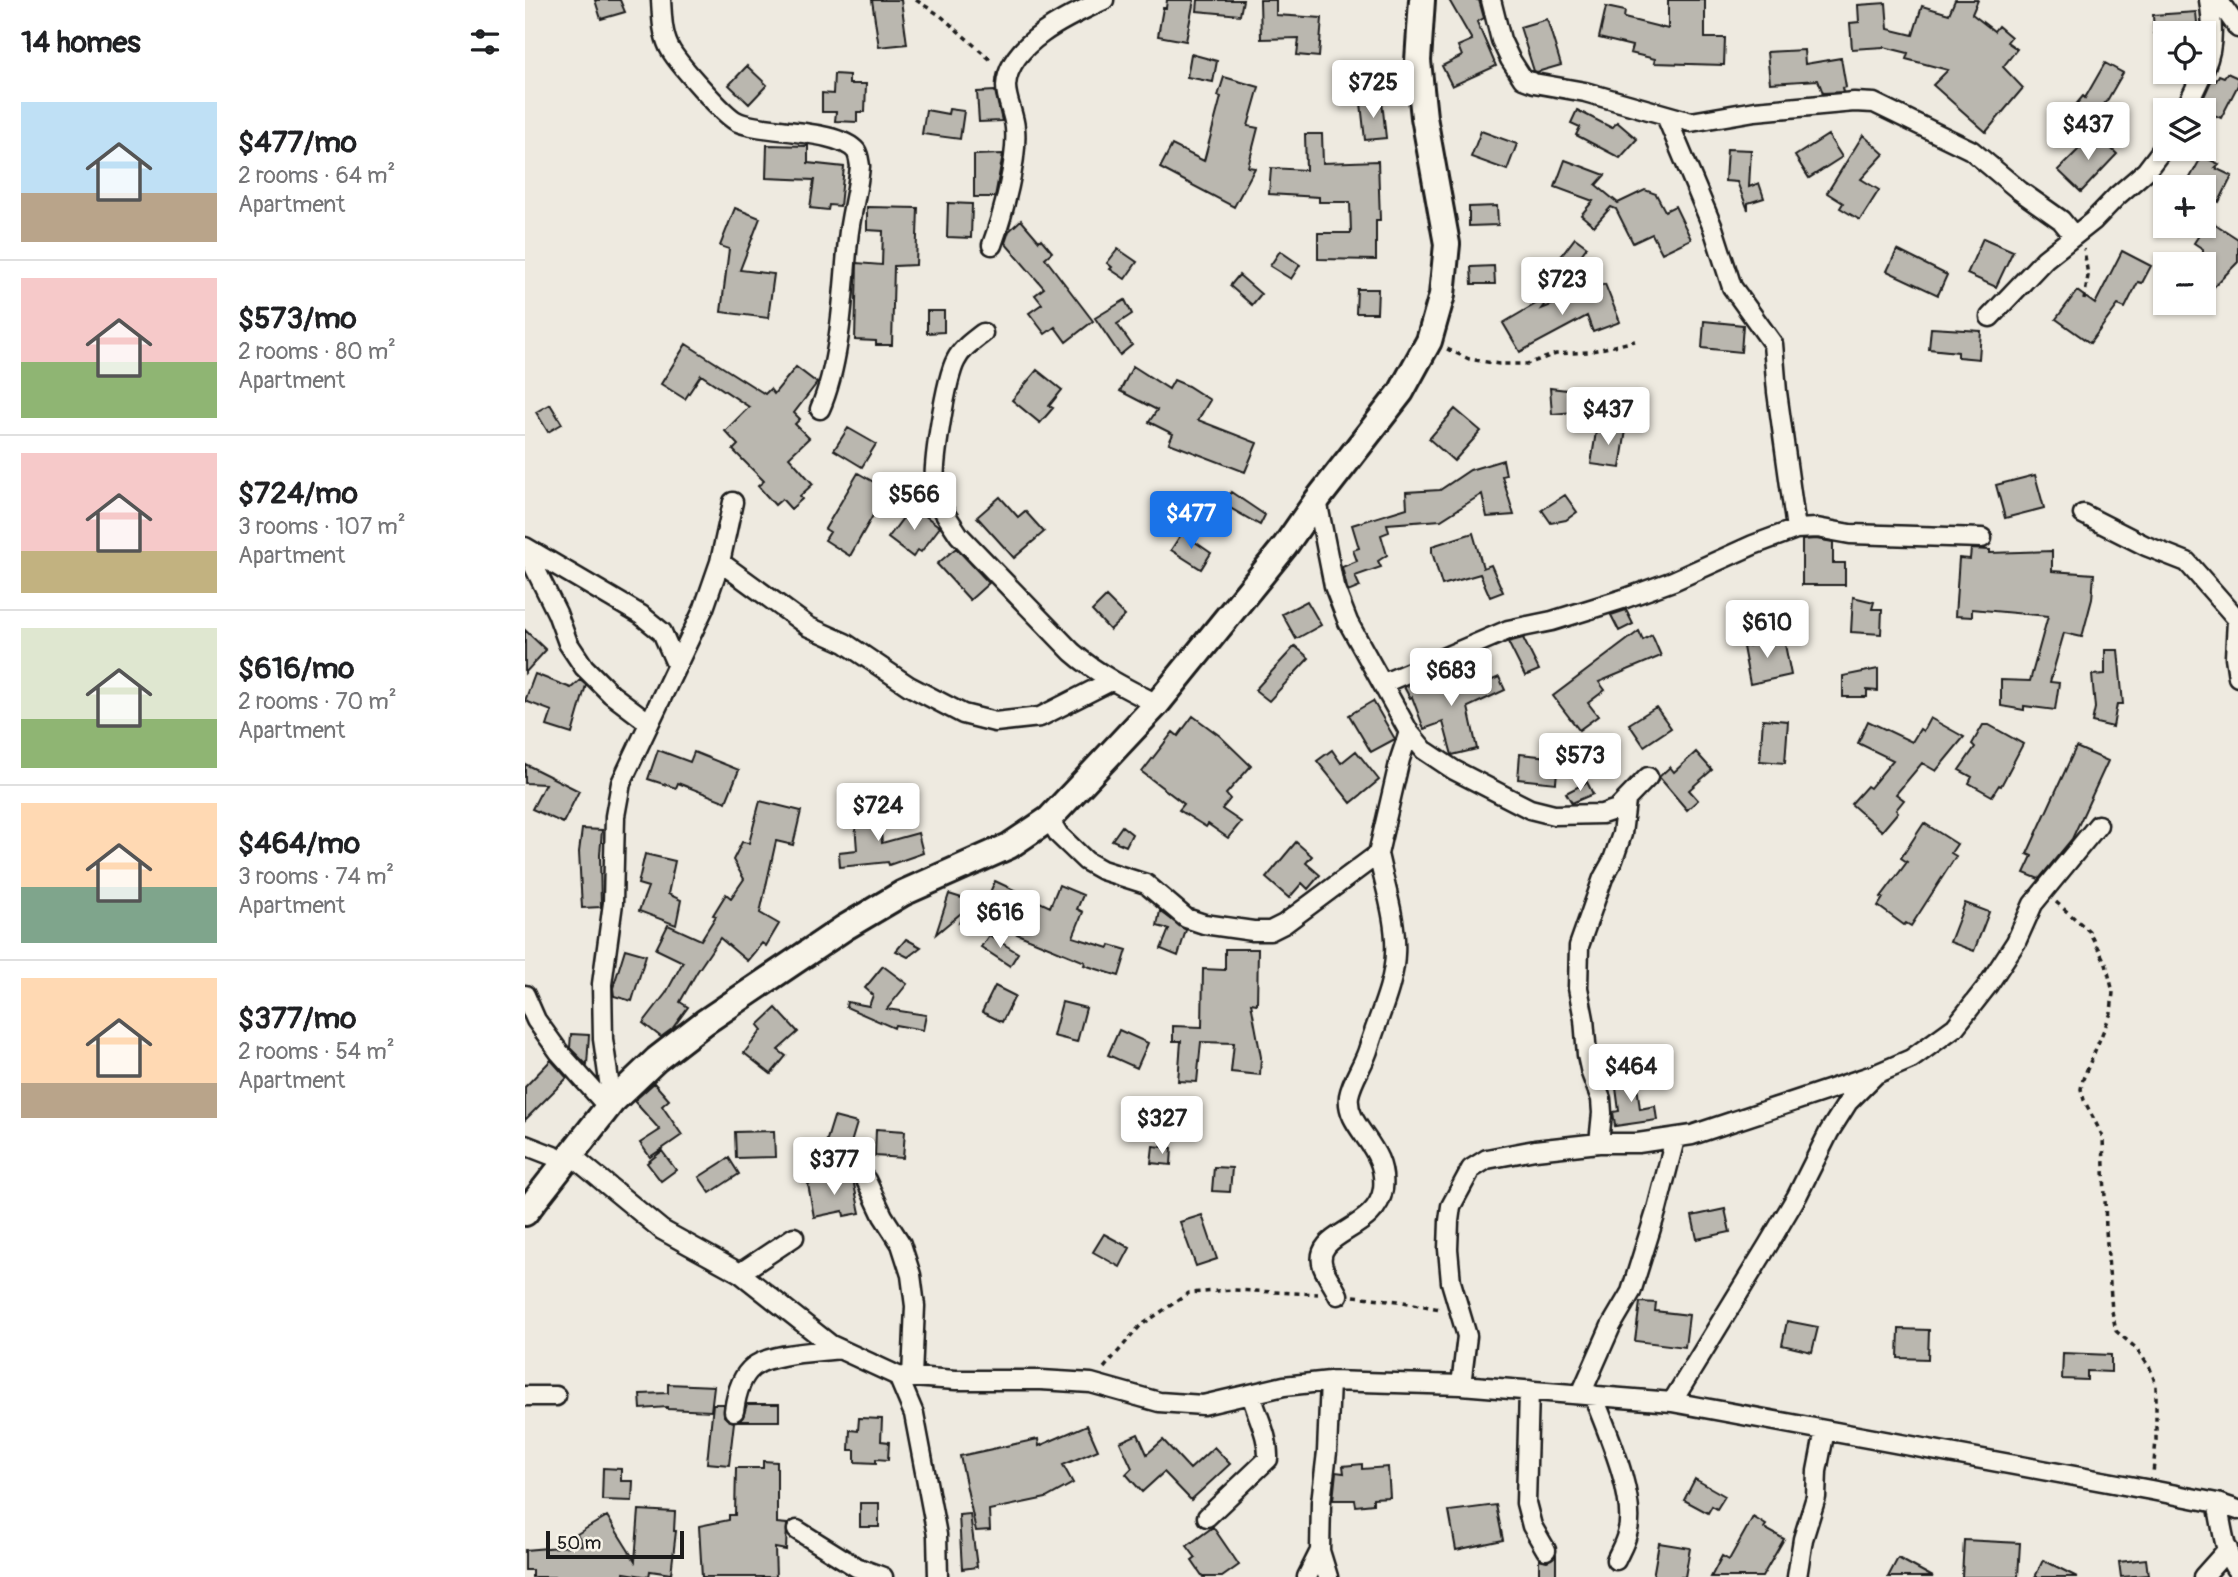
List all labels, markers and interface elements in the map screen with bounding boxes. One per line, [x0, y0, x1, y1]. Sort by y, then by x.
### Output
map controls [2153, 21, 2216, 315]
button: locate [2153, 21, 2216, 84]
icon: filters [466, 23, 504, 61]
text: 14 homes [21, 24, 141, 61]
pin: $725 [1332, 60, 1414, 120]
text: $725 [1348, 68, 1398, 97]
button: layers [2153, 98, 2216, 161]
pin: $437 [2047, 102, 2129, 162]
text: $437 [2063, 110, 2113, 139]
text: $477/mo [238, 124, 357, 161]
icon: home [77, 130, 161, 214]
text: 2 rooms · 64 m² [238, 161, 395, 190]
button: + [2153, 175, 2216, 238]
text: Apartment [238, 190, 345, 219]
button: − [2153, 252, 2216, 315]
pin: $723 [1521, 258, 1603, 317]
text: $723 [1537, 265, 1587, 294]
text: $573/mo [238, 300, 357, 337]
icon: home [77, 306, 161, 390]
text: 2 rooms · 80 m² [238, 337, 396, 366]
text: Apartment [238, 366, 345, 395]
pin: $437 [1567, 388, 1649, 447]
text: $437 [1583, 395, 1633, 424]
pin: $566 [873, 472, 955, 532]
text: $724/mo [238, 475, 358, 512]
text: $566 [888, 480, 940, 509]
icon: home [77, 481, 161, 565]
pin: $477 [1150, 491, 1232, 551]
text: $477 [1166, 499, 1216, 528]
text: 3 rooms · 107 m² [238, 512, 406, 541]
text: Apartment [238, 541, 345, 570]
pin: $610 [1726, 600, 1808, 660]
text: $610 [1742, 608, 1792, 637]
pin: $683 [1410, 648, 1492, 708]
text: $616/mo [238, 650, 354, 687]
icon: home [77, 656, 161, 740]
text: $683 [1426, 656, 1476, 685]
text: 2 rooms · 70 m² [238, 687, 397, 716]
text: Apartment [238, 716, 345, 745]
pin: $573 [1539, 734, 1621, 793]
text: $573 [1555, 741, 1605, 770]
pin: $724 [837, 784, 919, 843]
text: $724 [853, 791, 903, 820]
text: $464/mo [238, 825, 360, 862]
icon: home [77, 831, 161, 915]
text: 3 rooms · 74 m² [238, 862, 394, 891]
pin: $616 [959, 890, 1041, 950]
text: Apartment [238, 891, 345, 920]
text: $616 [976, 898, 1024, 927]
text: $377/mo [238, 1000, 356, 1037]
icon: home [77, 1006, 161, 1090]
text: 2 rooms · 54 m² [238, 1037, 395, 1066]
pin: $464 [1590, 1044, 1672, 1104]
text: $464 [1605, 1052, 1657, 1081]
text: Apartment [238, 1066, 345, 1095]
pin: $327 [1121, 1096, 1203, 1156]
text: $327 [1137, 1104, 1187, 1133]
pin: $377 [793, 1138, 875, 1197]
text: $377 [809, 1145, 859, 1174]
scale bar [546, 1528, 684, 1560]
text: 50 m [557, 1531, 601, 1555]

